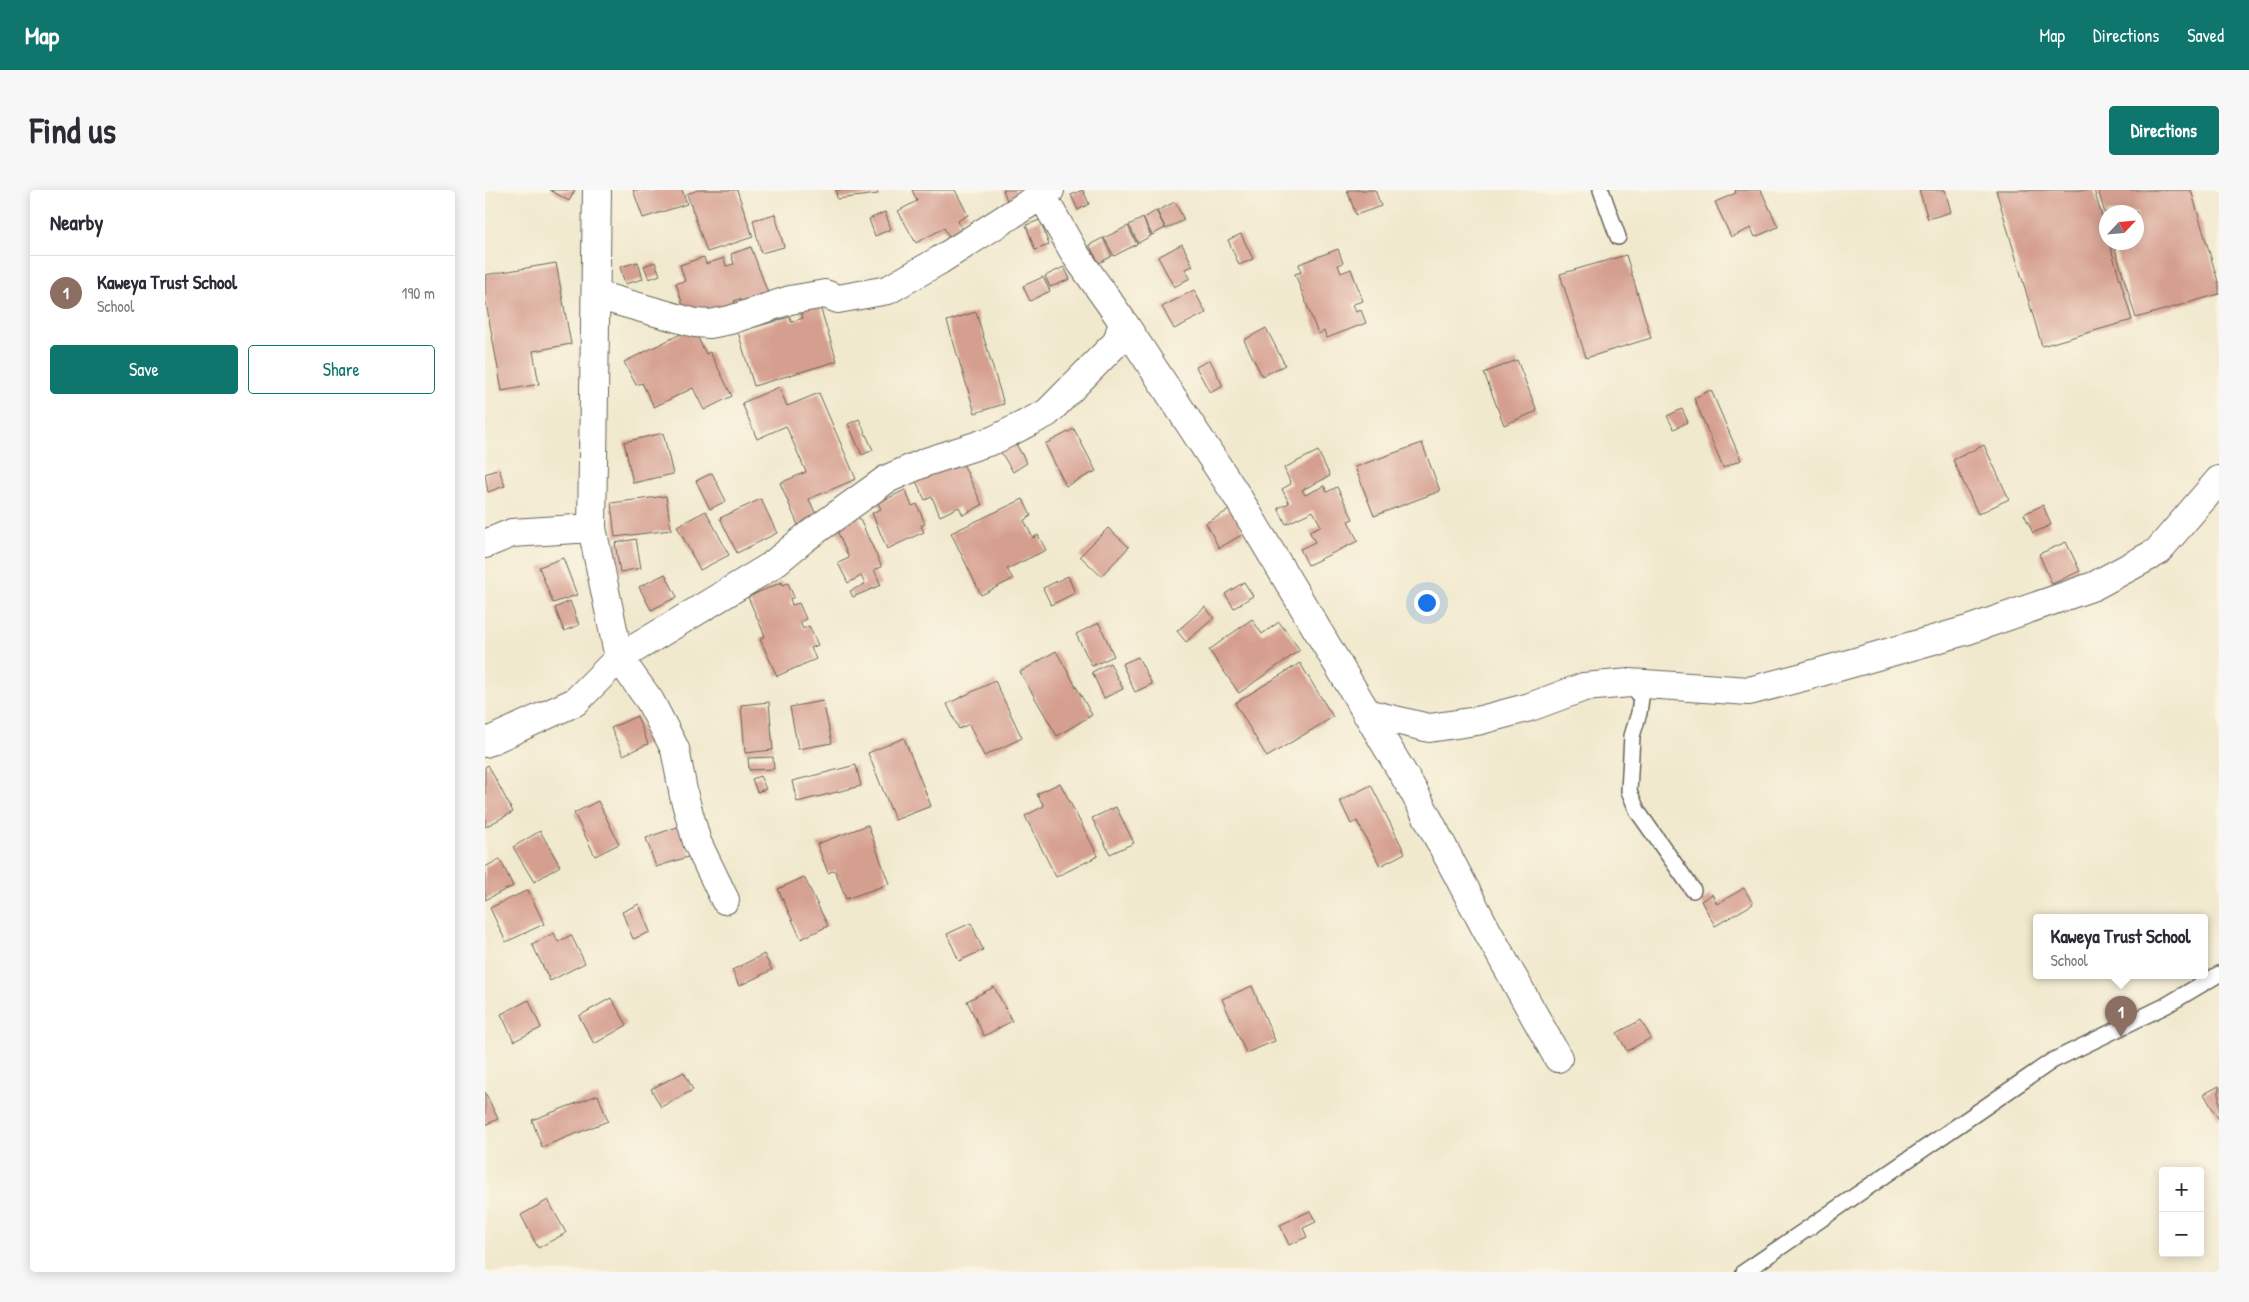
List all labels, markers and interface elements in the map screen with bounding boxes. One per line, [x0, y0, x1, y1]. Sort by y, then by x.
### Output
text: Map [25, 19, 59, 51]
text: Map [2040, 23, 2065, 48]
text: Directions [2093, 23, 2159, 48]
text: Saved [2187, 23, 2224, 48]
button: Directions [2109, 106, 2219, 155]
text: Find us [30, 107, 116, 154]
north arrow [2099, 205, 2144, 250]
text: Nearby [50, 208, 103, 237]
text: Kaweya Trust School [97, 269, 237, 295]
text: 1 [63, 282, 69, 304]
text: 190 m [402, 282, 435, 304]
text: School [97, 295, 134, 317]
button: Save [50, 345, 238, 394]
button: Share [248, 345, 435, 394]
your location [1414, 590, 1440, 616]
popup [2033, 914, 2208, 979]
text: Kaweya Trust School [2050, 923, 2191, 949]
text: School [2050, 949, 2088, 971]
pin: 1 [2105, 996, 2137, 1037]
map controls [2159, 1167, 2204, 1257]
button: + [2159, 1167, 2204, 1212]
button: − [2159, 1212, 2204, 1257]

